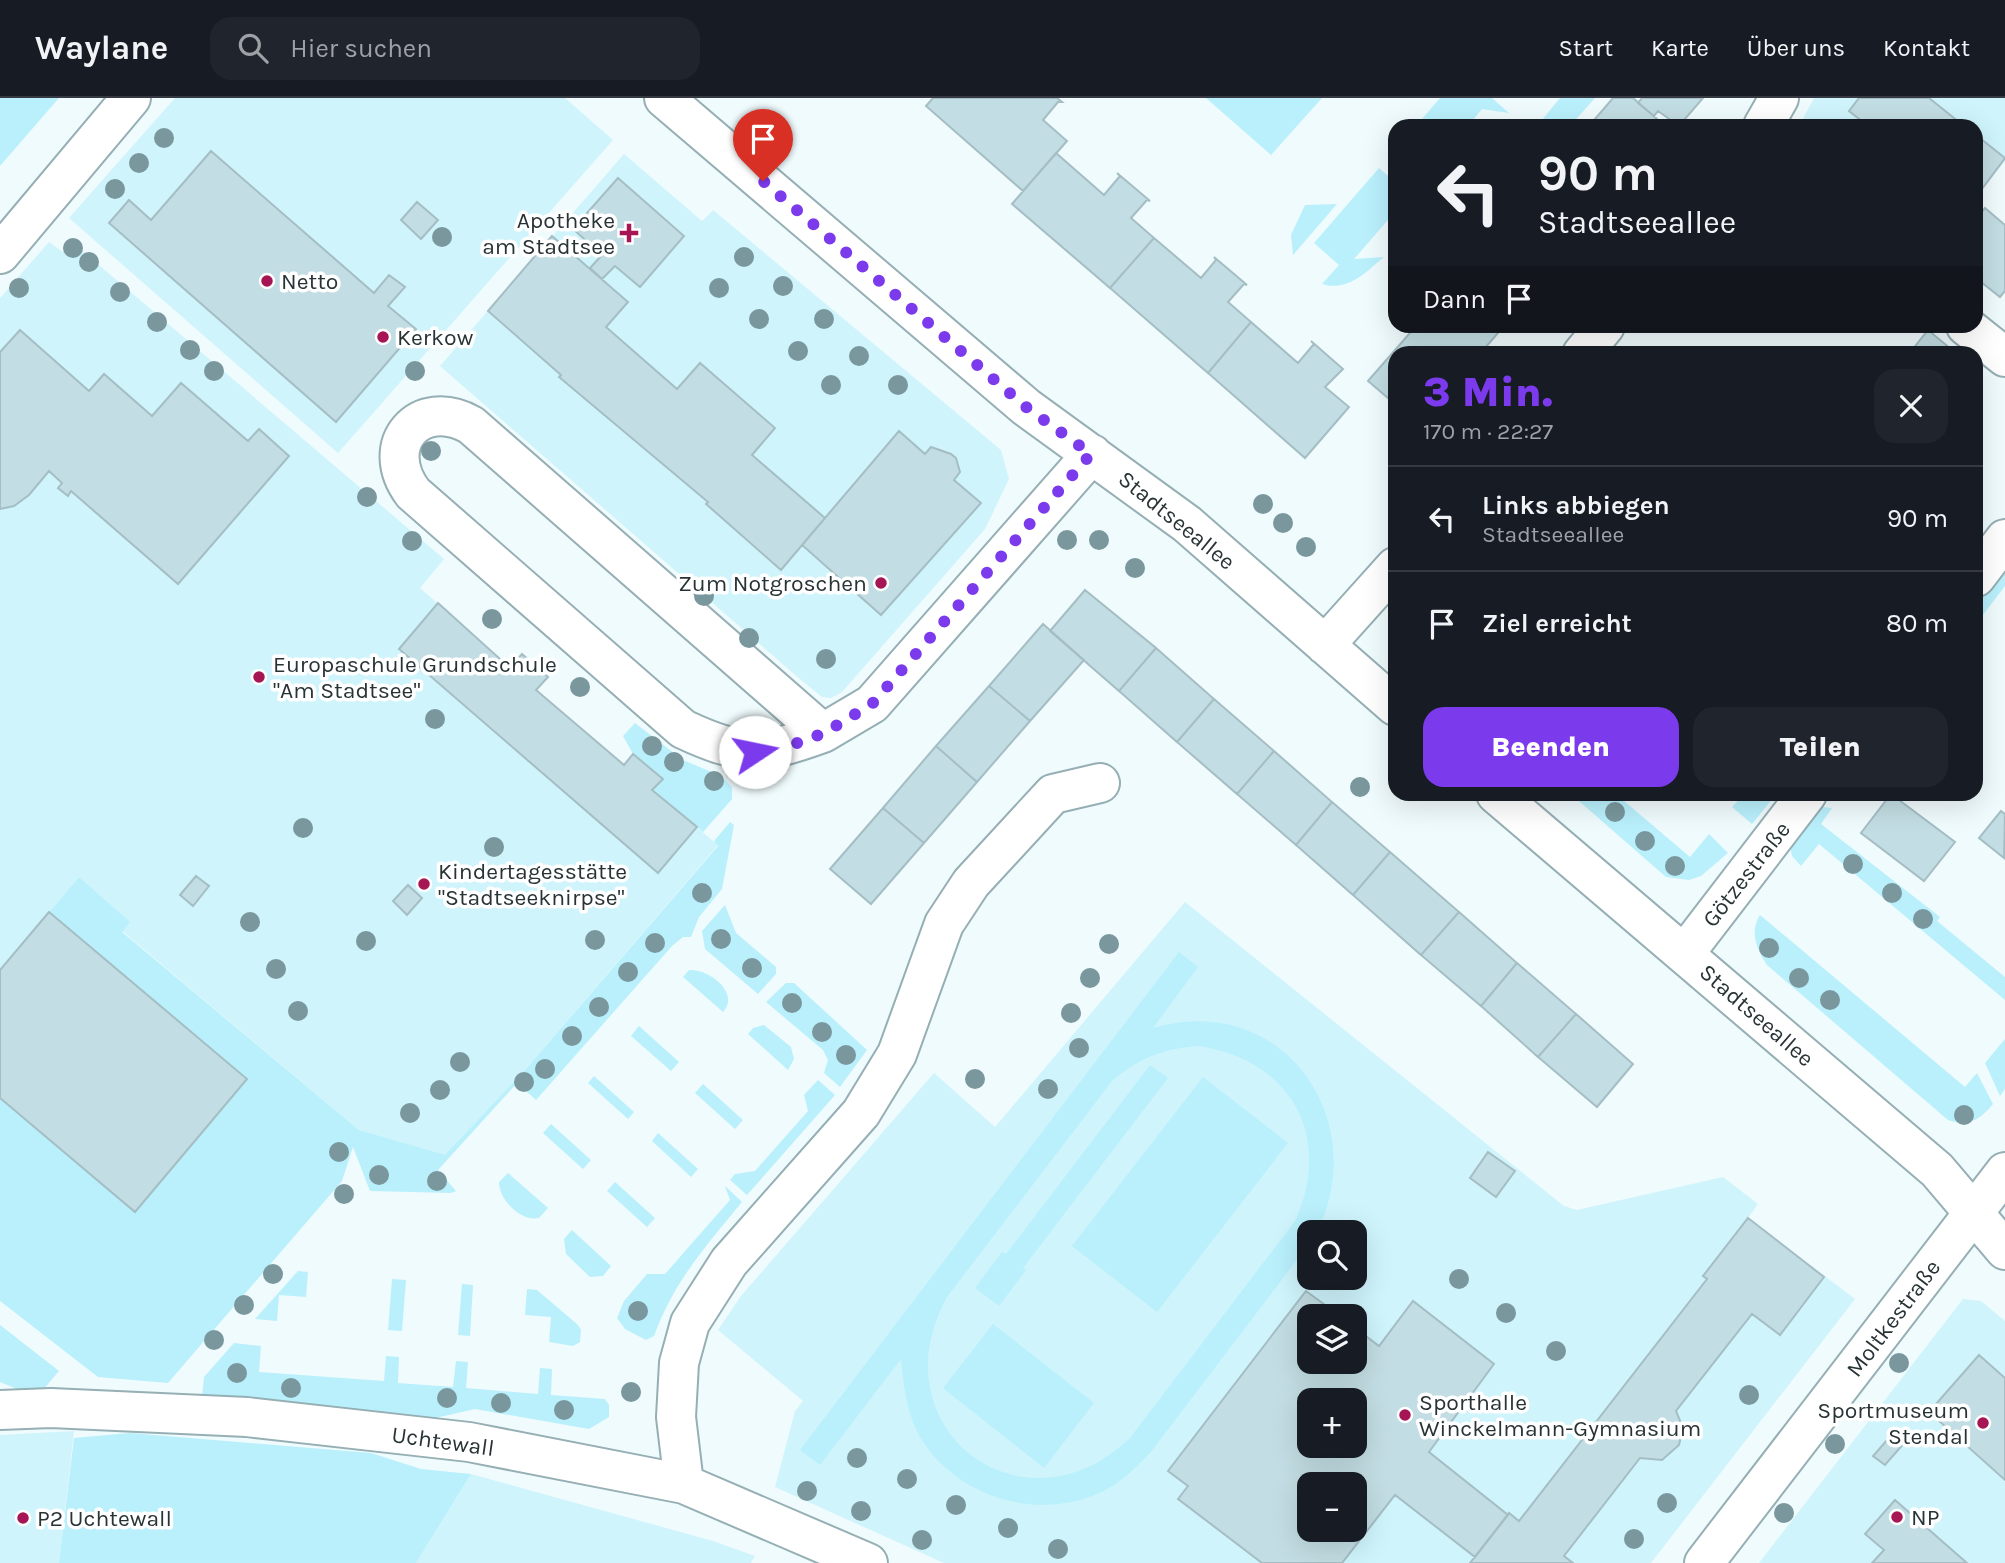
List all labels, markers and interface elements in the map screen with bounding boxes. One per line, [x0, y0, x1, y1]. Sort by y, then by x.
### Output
search box [210, 17, 700, 80]
text: Waylane [35, 29, 168, 67]
icon: search [234, 29, 272, 67]
text: Hier suchen [290, 33, 432, 64]
text: Start [1559, 34, 1613, 62]
text: Karte [1651, 34, 1709, 62]
text: Über uns [1747, 34, 1845, 62]
text: Kontakt [1883, 34, 1970, 62]
pin [733, 109, 793, 181]
icon: arrive [744, 120, 782, 158]
text: 90 m [1538, 145, 1658, 202]
icon: left [1423, 147, 1514, 238]
text: Stadtseeallee [1538, 204, 1736, 241]
place label: Apotheke am Stadtsee [482, 207, 615, 260]
marker: Apotheke am Stadtsee [621, 225, 637, 241]
place label: Netto [281, 268, 338, 295]
marker: Netto [259, 273, 275, 289]
icon: arrive [1500, 280, 1538, 318]
text: Dann [1423, 284, 1486, 315]
place label: Kerkow [397, 324, 474, 351]
marker: Kerkow [375, 329, 391, 345]
text: 3 Min. [1423, 367, 1553, 417]
button: close [1874, 369, 1948, 443]
text: 170 m · 22:27 [1423, 418, 1553, 445]
street label: Stadtseeallee [1113, 465, 1240, 576]
text: Links abbiegen [1482, 490, 1670, 521]
icon: left [1423, 500, 1461, 538]
text: 90 m [1887, 503, 1948, 534]
text: Stadtseeallee [1482, 521, 1624, 548]
place label: Zum Notgroschen [678, 570, 867, 597]
marker: Zum Notgroschen [873, 575, 889, 591]
icon: arrive [1423, 605, 1461, 643]
text: Ziel erreicht [1482, 608, 1632, 639]
text: 80 m [1886, 608, 1948, 639]
place label: Europaschule Grundschule "Am Stadtsee" [273, 651, 557, 704]
marker: Europaschule Grundschule "Am Stadtsee" [251, 669, 267, 685]
button: Beenden [1423, 707, 1679, 787]
button: Teilen [1693, 707, 1948, 787]
position arrow [718, 715, 792, 789]
street label: Götzestraße [1697, 816, 1796, 932]
place label: Kindertagesstätte "Stadtseeknirpse" [438, 858, 627, 911]
marker: Kindertagesstätte "Stadtseeknirpse" [416, 876, 432, 892]
street label: Stadtseeallee [1694, 958, 1819, 1072]
map controls [1297, 1220, 1367, 1542]
button: search [1297, 1220, 1367, 1290]
street label: Moltkestraße [1841, 1254, 1946, 1382]
button: layers [1297, 1304, 1367, 1374]
button: + [1297, 1388, 1367, 1458]
place label: Sporthalle Winckelmann-Gymnasium [1419, 1389, 1701, 1442]
place label: Sportmuseum Stendal [1817, 1397, 1969, 1450]
marker: Sporthalle Winckelmann-Gymnasium [1397, 1407, 1413, 1423]
marker: Sportmuseum Stendal [1975, 1415, 1991, 1431]
street label: Uchtewall [390, 1421, 496, 1462]
button: − [1297, 1472, 1367, 1542]
place label: NP [1911, 1504, 1939, 1531]
place label: P2 Uchtewall [37, 1505, 172, 1532]
marker: NP [1889, 1509, 1905, 1525]
marker: P2 Uchtewall [15, 1510, 31, 1526]

